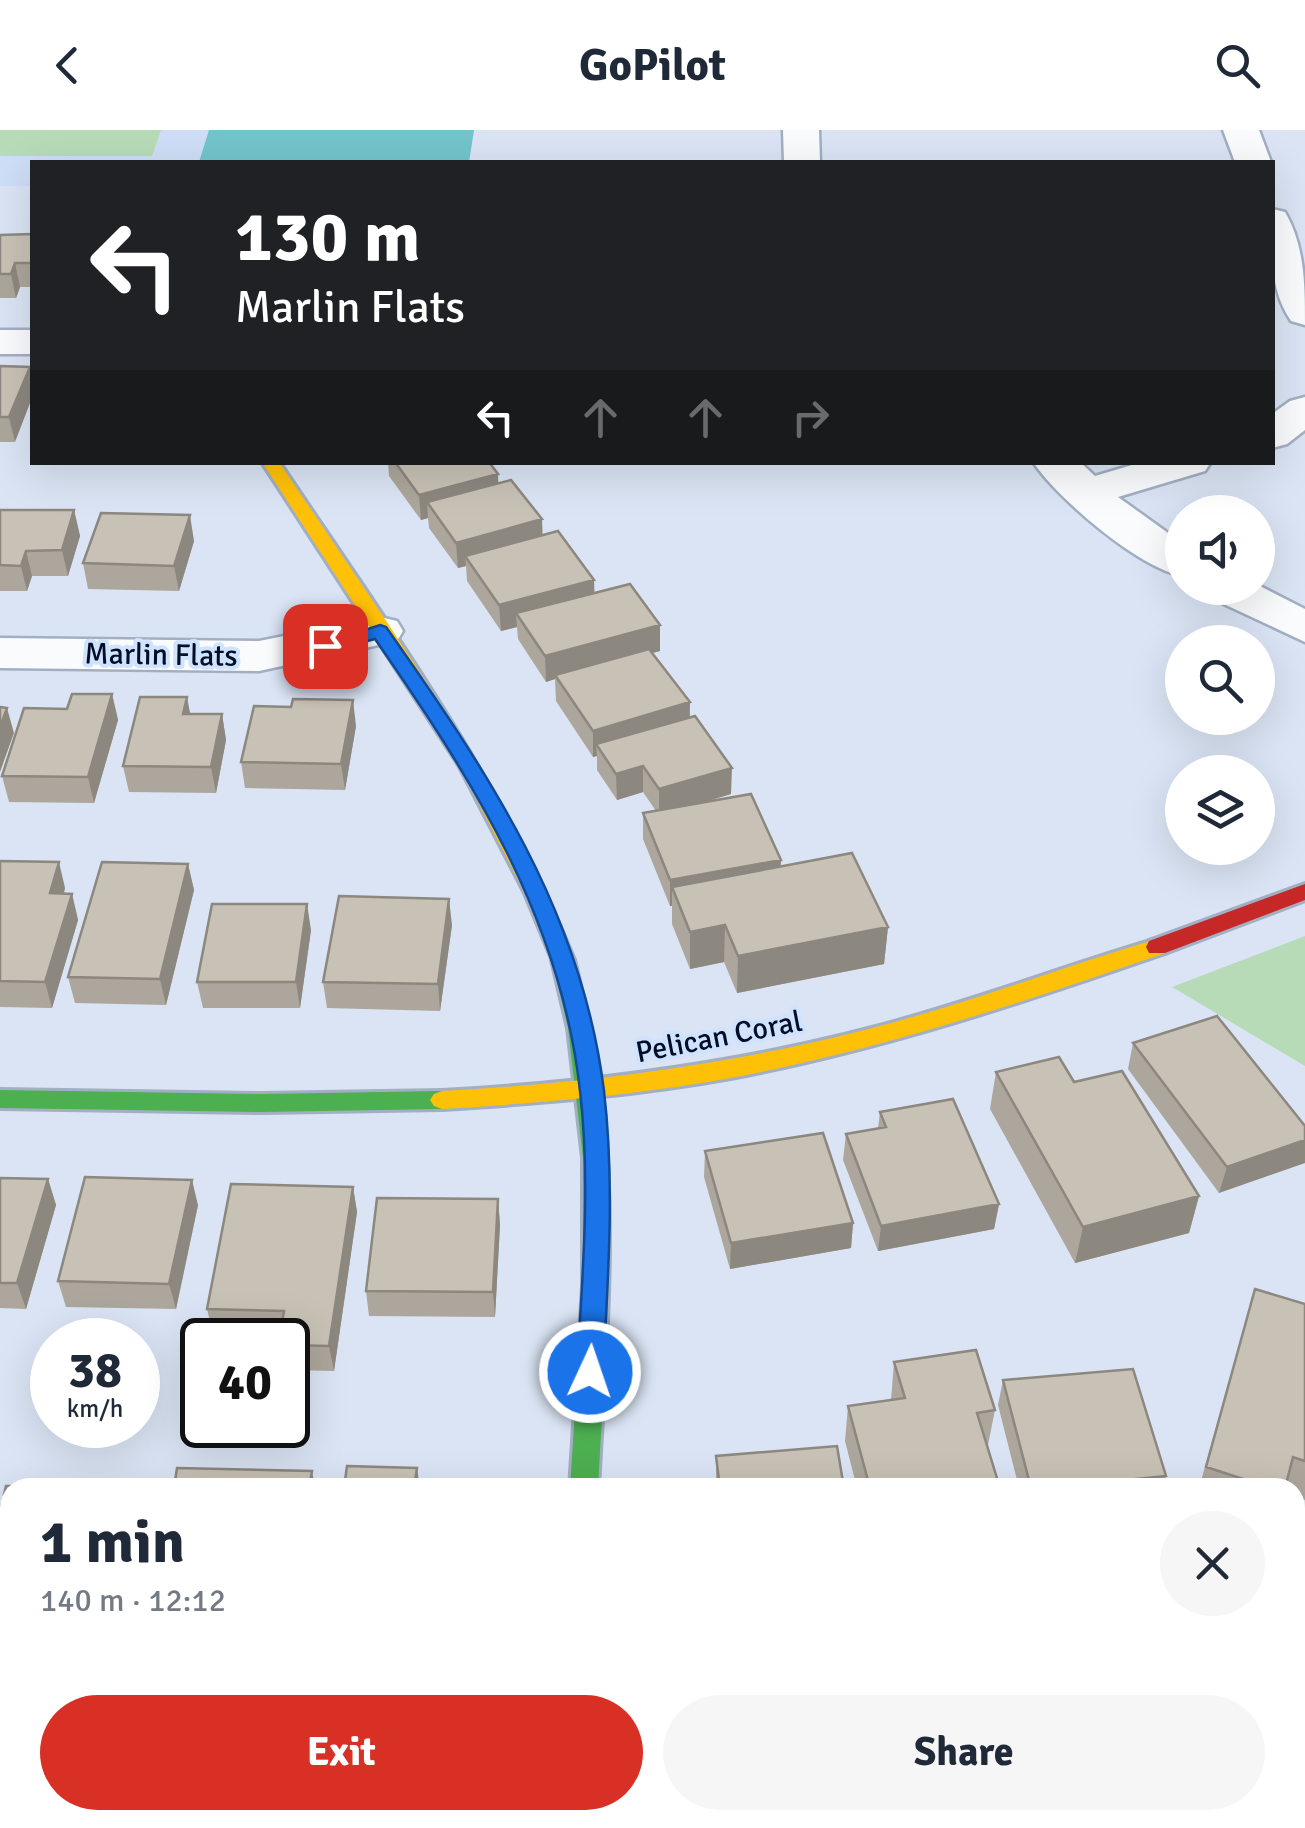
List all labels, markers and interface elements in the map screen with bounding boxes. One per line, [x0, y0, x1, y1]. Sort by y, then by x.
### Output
icon: back [40, 38, 95, 93]
text: GoPilot [579, 38, 726, 93]
icon: search [1210, 38, 1265, 93]
text: 130 m [235, 194, 420, 280]
icon: left [70, 200, 200, 330]
text: Marlin Flats [235, 280, 465, 335]
icon: left [468, 390, 523, 445]
icon: ahead [573, 390, 628, 445]
icon: ahead [678, 390, 733, 445]
icon: right [783, 390, 838, 445]
map controls [1165, 495, 1275, 865]
button: sound [1165, 495, 1275, 605]
pin [283, 604, 368, 689]
icon: arrive [298, 619, 353, 674]
button: search [1165, 625, 1275, 735]
street label: Marlin Flats [84, 635, 238, 675]
button: layers [1165, 755, 1275, 865]
street label: Pelican Coral [633, 1003, 805, 1071]
speed limit sign: 40 [180, 1318, 310, 1448]
position arrow [538, 1320, 642, 1424]
text: 38 [68, 1340, 122, 1402]
text: km/h [67, 1393, 123, 1424]
text: 1 min [40, 1506, 185, 1580]
button: close [1160, 1511, 1265, 1616]
text: 140 m · 12:12 [40, 1581, 226, 1620]
button: Exit [40, 1695, 643, 1810]
button: Share [663, 1695, 1265, 1810]

